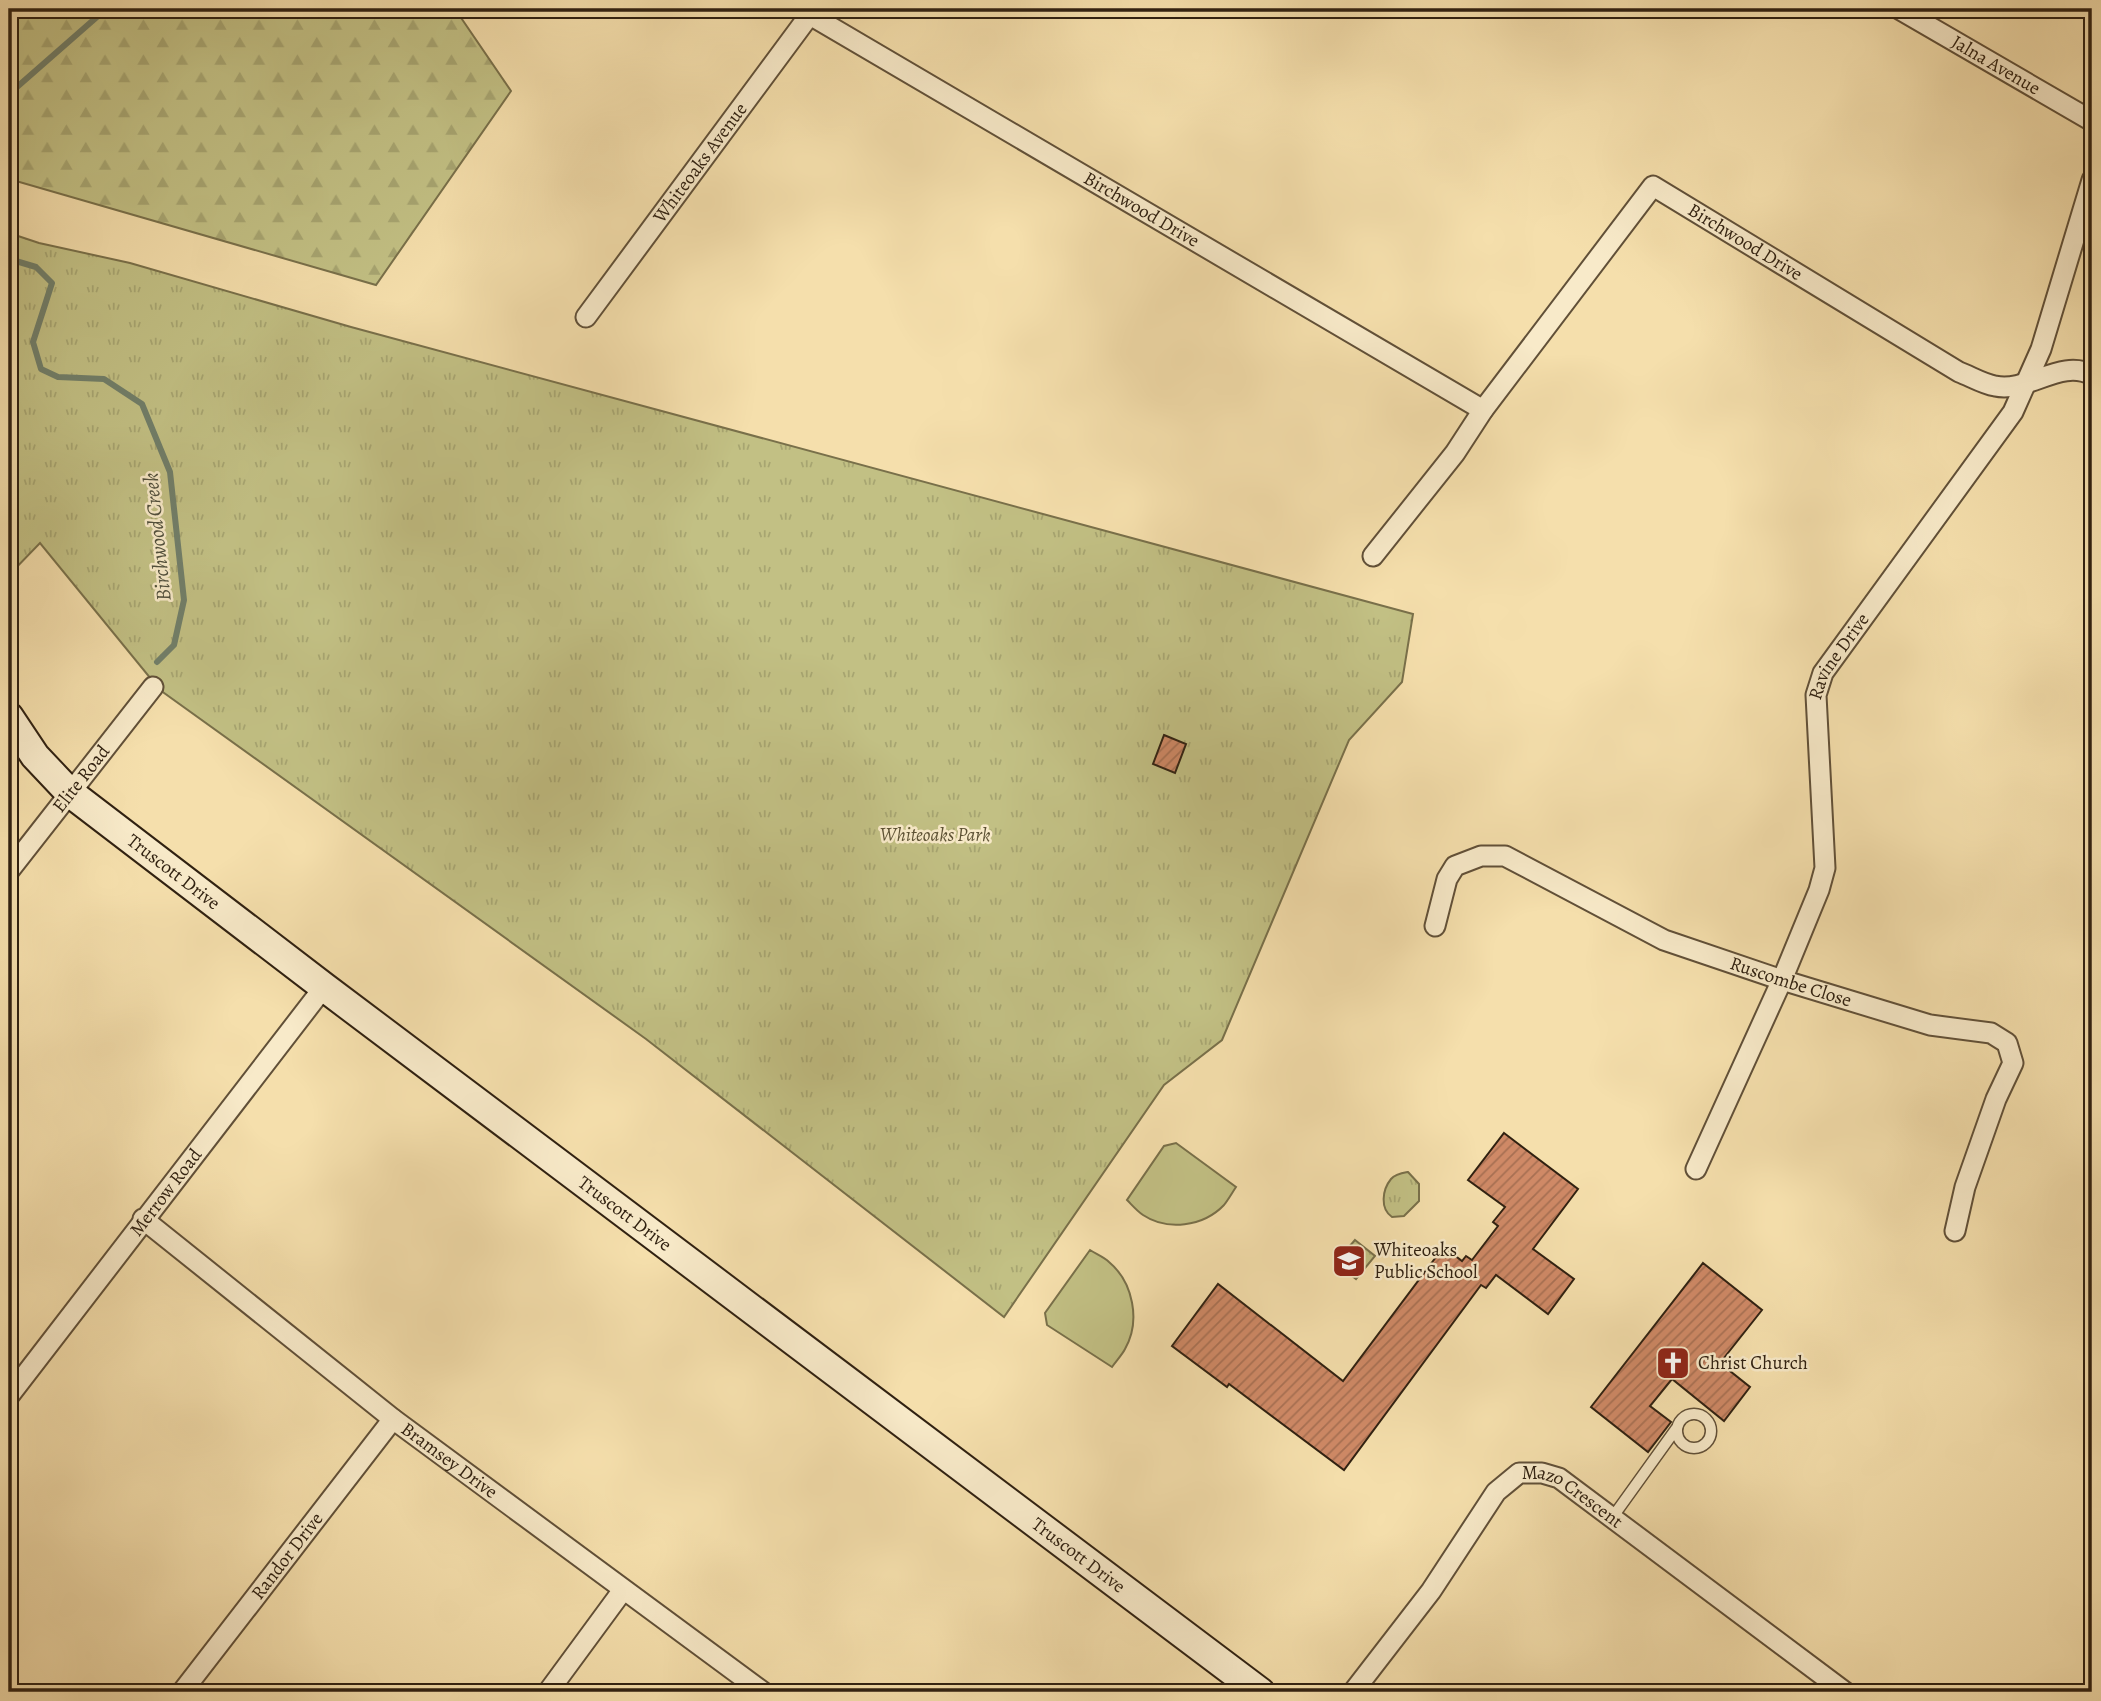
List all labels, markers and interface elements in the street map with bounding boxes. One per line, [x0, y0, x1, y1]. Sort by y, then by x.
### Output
street label: Jalna Avenue [1947, 29, 2045, 101]
street label: Whiteoaks Avenue [646, 97, 753, 229]
street label: Birchwood Drive [1079, 165, 1204, 254]
street label: Birchwood Drive [1683, 197, 1807, 287]
water label: Birchwood Creek [136, 472, 178, 602]
street label: Ravine Drive [1802, 608, 1876, 703]
street label: Elite Road [46, 739, 116, 818]
park label: Whiteoaks Park [880, 822, 990, 848]
street label: Truscott Drive [121, 828, 226, 916]
street label: Ruscombe Close [1727, 950, 1855, 1013]
street label: Merrow Road [124, 1142, 208, 1242]
street label: Truscott Drive [573, 1170, 677, 1257]
place label: Whiteoaks Public School [1373, 1237, 1478, 1285]
school or university icon: Whiteoaks Public School [1330, 1242, 1368, 1280]
church icon: Christ Church [1654, 1344, 1692, 1382]
place label: Christ Church [1698, 1350, 1808, 1376]
street label: Bramsey Drive [396, 1416, 503, 1505]
street label: Mazo Crescent [1522, 1459, 1628, 1534]
street label: Randor Drive [245, 1507, 329, 1605]
street label: Truscott Drive [1026, 1511, 1131, 1599]

